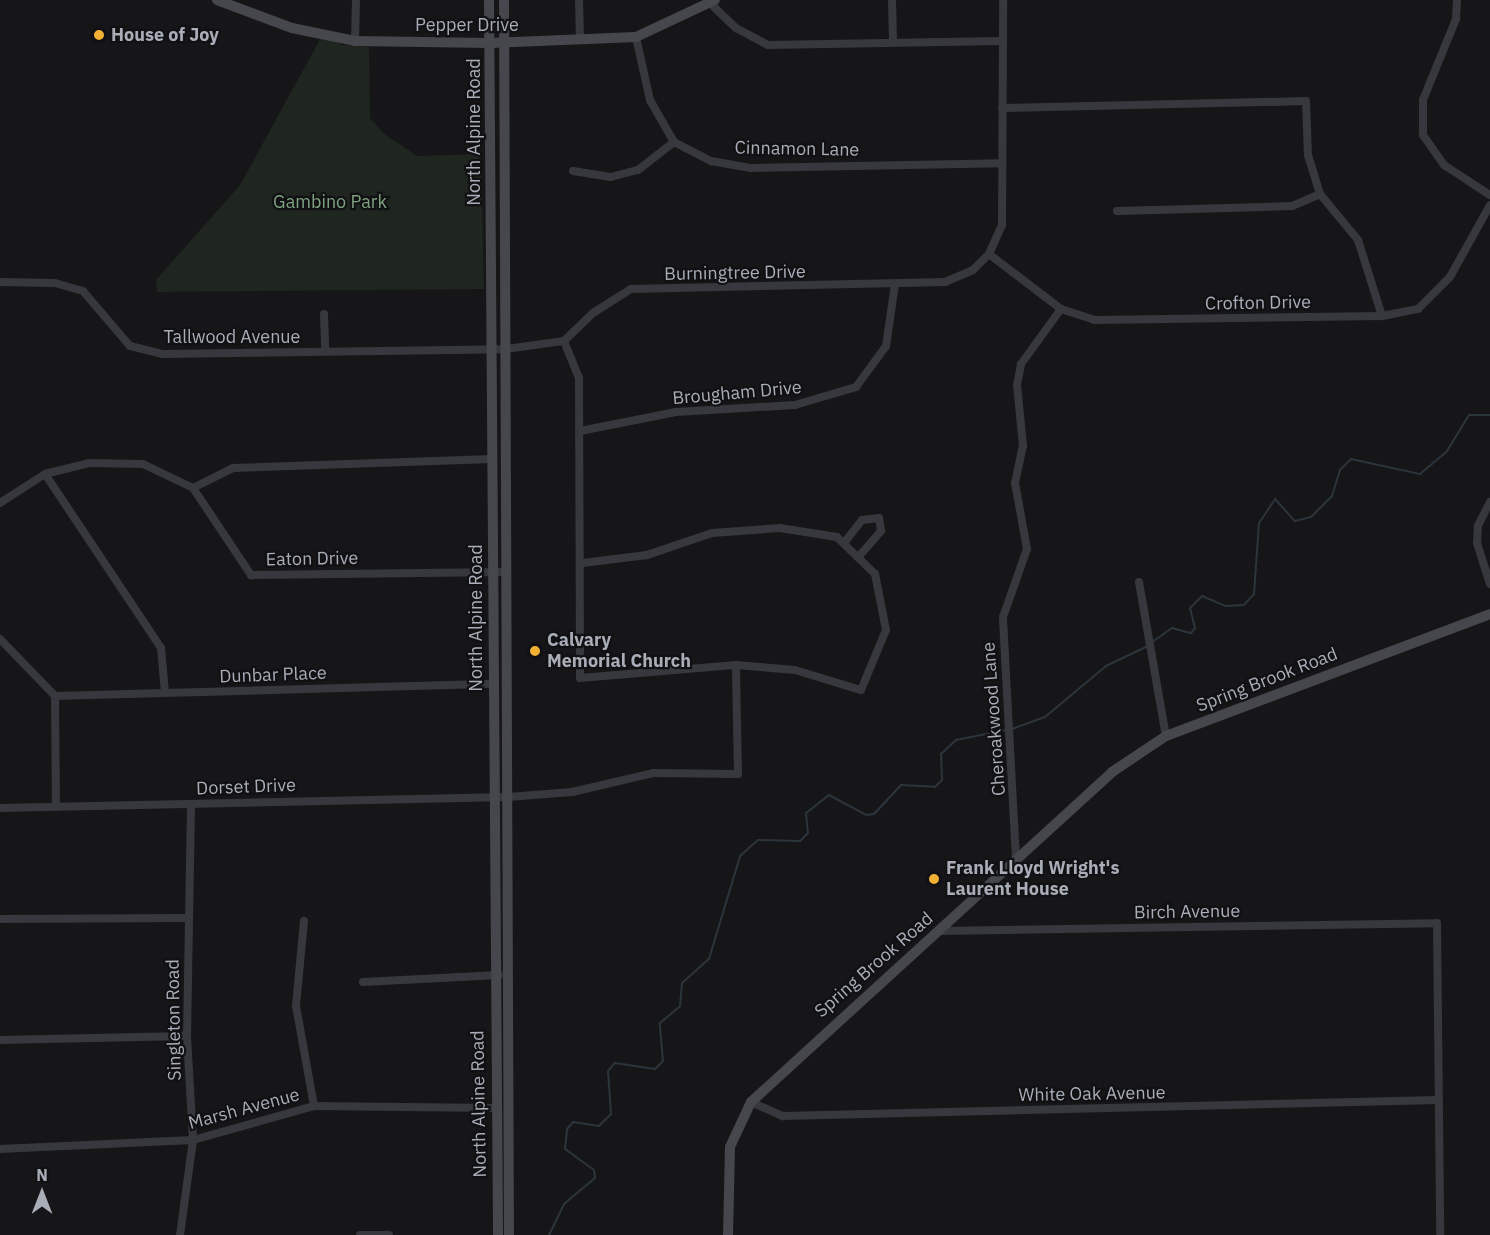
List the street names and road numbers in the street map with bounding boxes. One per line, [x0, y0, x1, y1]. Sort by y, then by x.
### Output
street label: Pepper Drive [415, 14, 519, 36]
street label: North Alpine Road [463, 58, 485, 206]
street label: Cinnamon Lane [734, 137, 860, 161]
street label: Burningtree Drive [664, 261, 806, 285]
street label: Crofton Drive [1205, 291, 1311, 315]
street label: Tallwood Avenue [164, 326, 300, 348]
street label: Brougham Drive [671, 377, 803, 409]
street label: North Alpine Road [465, 544, 487, 692]
street label: Eaton Drive [265, 547, 359, 571]
street label: Cheroakwood Lane [978, 641, 1010, 797]
street label: Spring Brook Road [1193, 643, 1341, 717]
street label: Dunbar Place [219, 662, 327, 688]
street label: Dorset Drive [196, 774, 296, 800]
street label: Birch Avenue [1134, 900, 1240, 924]
street label: Spring Brook Road [810, 908, 938, 1022]
street label: Singleton Road [162, 959, 186, 1081]
street label: North Alpine Road [467, 1030, 491, 1178]
street label: White Oak Avenue [1018, 1082, 1166, 1106]
street label: Marsh Avenue [186, 1084, 302, 1134]

